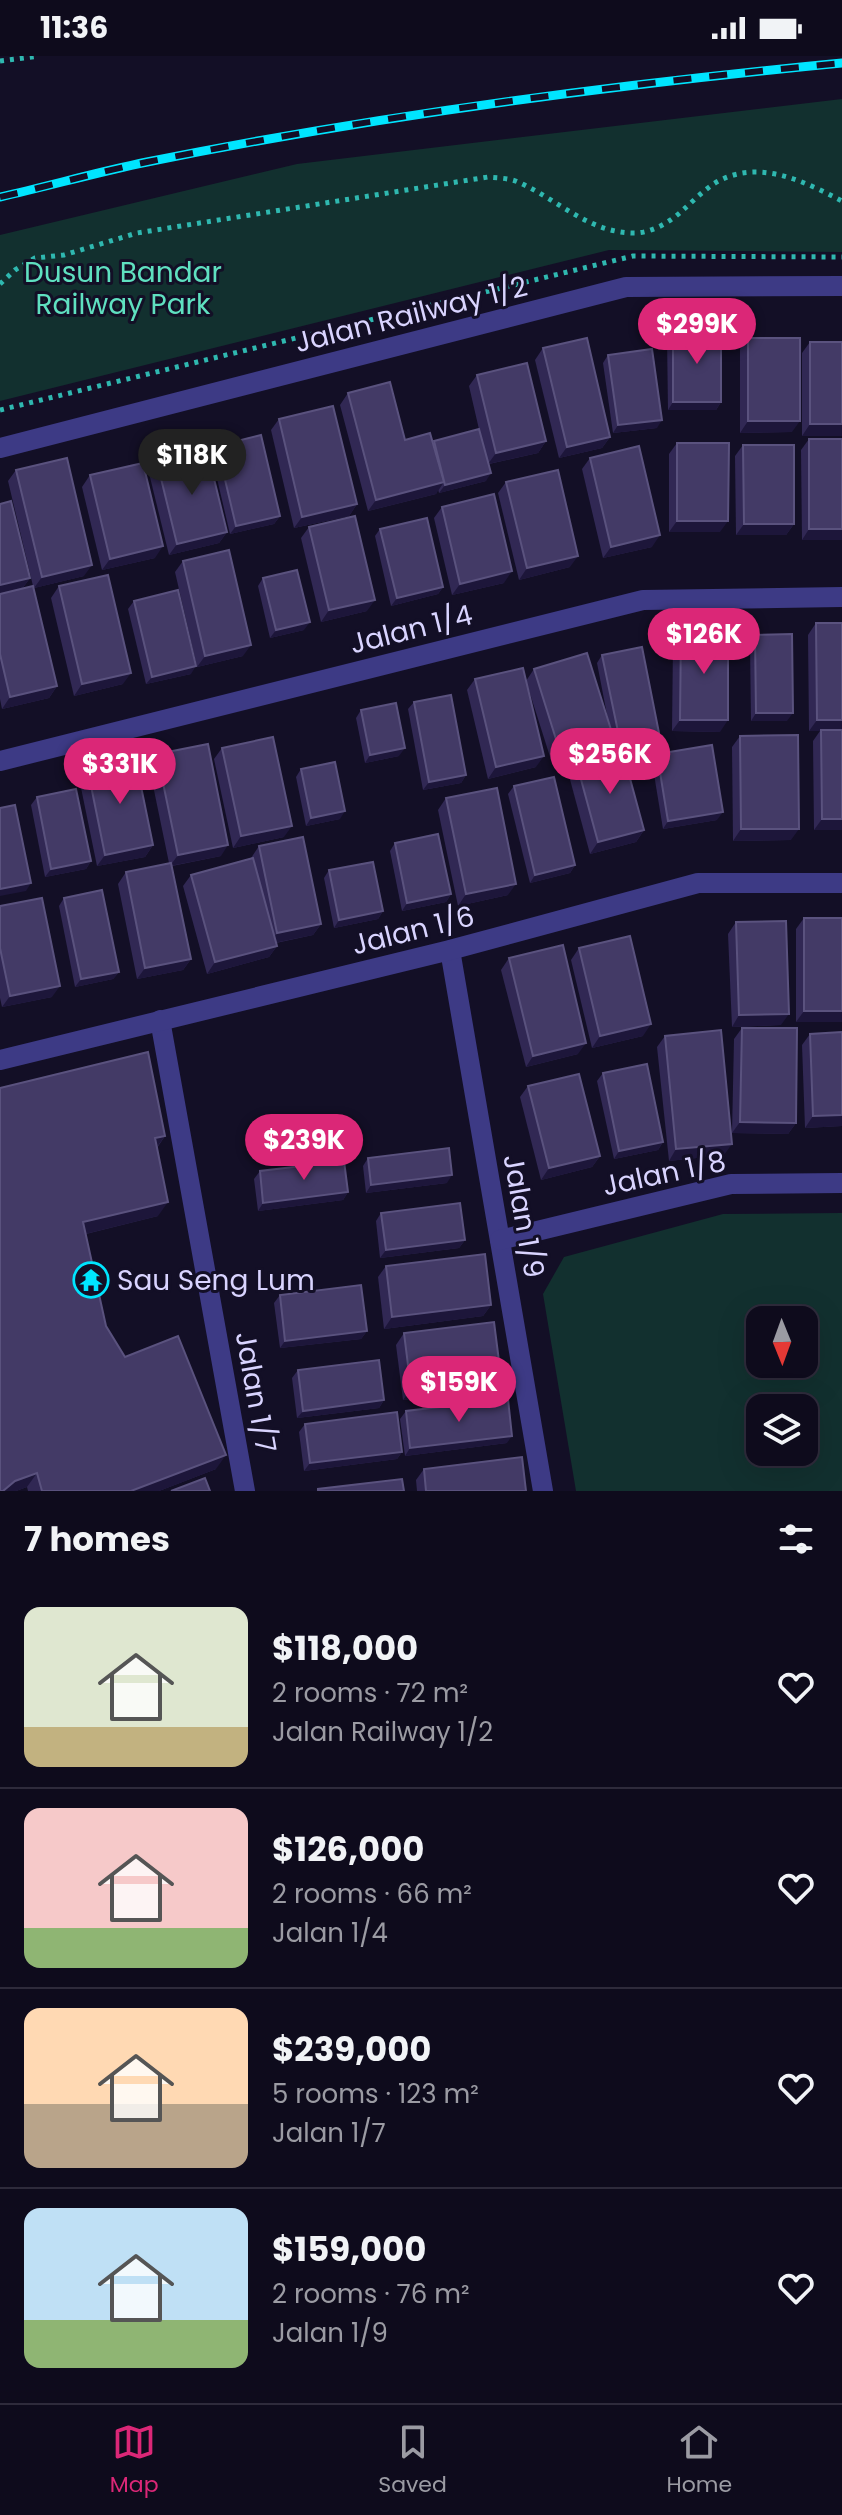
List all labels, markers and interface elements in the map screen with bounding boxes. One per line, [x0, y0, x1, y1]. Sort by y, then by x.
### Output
text: 11:36 [40, 6, 108, 49]
park label: Dusun Bandar Railway Park [24, 253, 222, 324]
street label: Jalan Railway 1/2 [291, 267, 531, 362]
pin: $299K [641, 298, 753, 366]
text: $299K [656, 306, 738, 342]
pin: $118K [136, 429, 248, 497]
text: $118K [156, 437, 228, 473]
street label: Jalan 1/4 [346, 595, 476, 664]
pin: $126K [648, 608, 760, 676]
text: $126K [666, 616, 742, 652]
pin: $256K [554, 728, 666, 796]
text: $256K [568, 736, 652, 772]
pin: $331K [64, 738, 176, 806]
text: $331K [82, 746, 158, 782]
street label: Jalan 1/6 [348, 896, 479, 965]
pin: $239K [248, 1114, 360, 1182]
text: $239K [263, 1122, 345, 1158]
street label: Jalan 1/8 [599, 1141, 729, 1206]
street label: Jalan 1/9 [493, 1151, 554, 1281]
temple icon: Sau Seng Lum [72, 1261, 110, 1299]
place label: Sau Seng Lum [117, 1261, 315, 1300]
north arrow [746, 1306, 818, 1378]
map controls [746, 1306, 818, 1466]
street label: Jalan 1/7 [226, 1328, 285, 1456]
pin: $159K [403, 1356, 515, 1424]
text: $159K [420, 1364, 498, 1400]
button: layers [746, 1394, 818, 1466]
text: 7 homes [24, 1515, 170, 1563]
icon: filters [774, 1517, 818, 1561]
text: $118,000 [272, 1624, 418, 1672]
icon: home [88, 1639, 184, 1735]
icon: heart [774, 1665, 818, 1709]
text: 2 rooms · 72 m² [272, 1675, 468, 1711]
text: Jalan Railway 1/2 [272, 1714, 493, 1750]
text: $126,000 [272, 1825, 425, 1873]
icon: home [88, 1840, 184, 1936]
icon: heart [774, 1866, 818, 1910]
text: 2 rooms · 66 m² [272, 1876, 472, 1912]
text: Jalan 1/4 [272, 1915, 388, 1951]
text: $239,000 [272, 2025, 432, 2073]
icon: home [88, 2040, 184, 2136]
icon: heart [774, 2066, 818, 2110]
text: 5 rooms · 123 m² [272, 2076, 479, 2112]
text: Jalan 1/7 [272, 2115, 386, 2151]
text: $159,000 [272, 2225, 426, 2273]
icon: home [88, 2240, 184, 2336]
icon: heart [774, 2266, 818, 2310]
text: 2 rooms · 76 m² [272, 2276, 470, 2312]
text: Jalan 1/9 [272, 2315, 388, 2351]
tab: Map [110, 2420, 159, 2501]
tab: Saved [378, 2420, 447, 2501]
tab: Home [667, 2420, 732, 2501]

